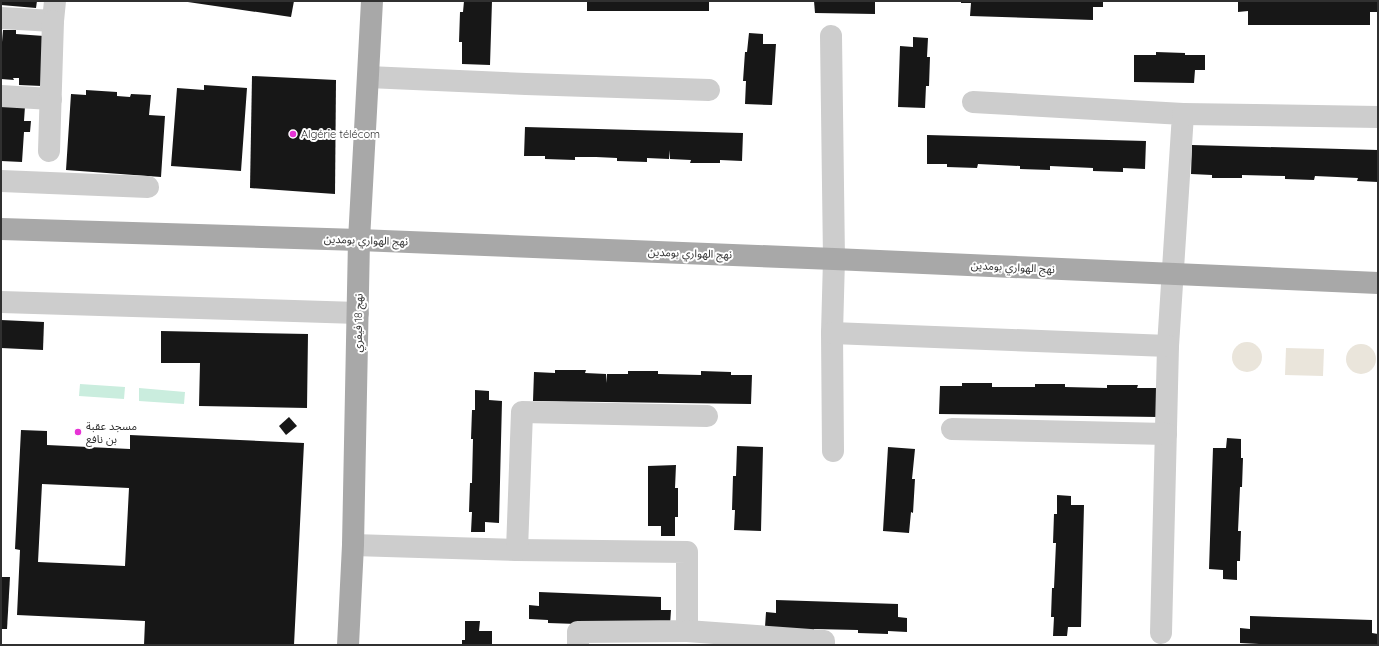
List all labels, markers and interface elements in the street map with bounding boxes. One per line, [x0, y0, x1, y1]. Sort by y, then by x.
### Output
place label: Algérie télécom [301, 127, 380, 141]
marker: Algérie télécom [288, 129, 298, 139]
street label: نهج الهواري بومدين [324, 232, 408, 251]
street label: نهج الهواري بومدين [648, 245, 732, 264]
street label: نهج الهواري بومدين [971, 258, 1055, 279]
street label: نهج 18 فيفري [350, 293, 368, 353]
place label: مسجد عقبة بن نافع [86, 419, 137, 447]
marker: مسجد عقبة بن نافع [73, 427, 83, 437]

